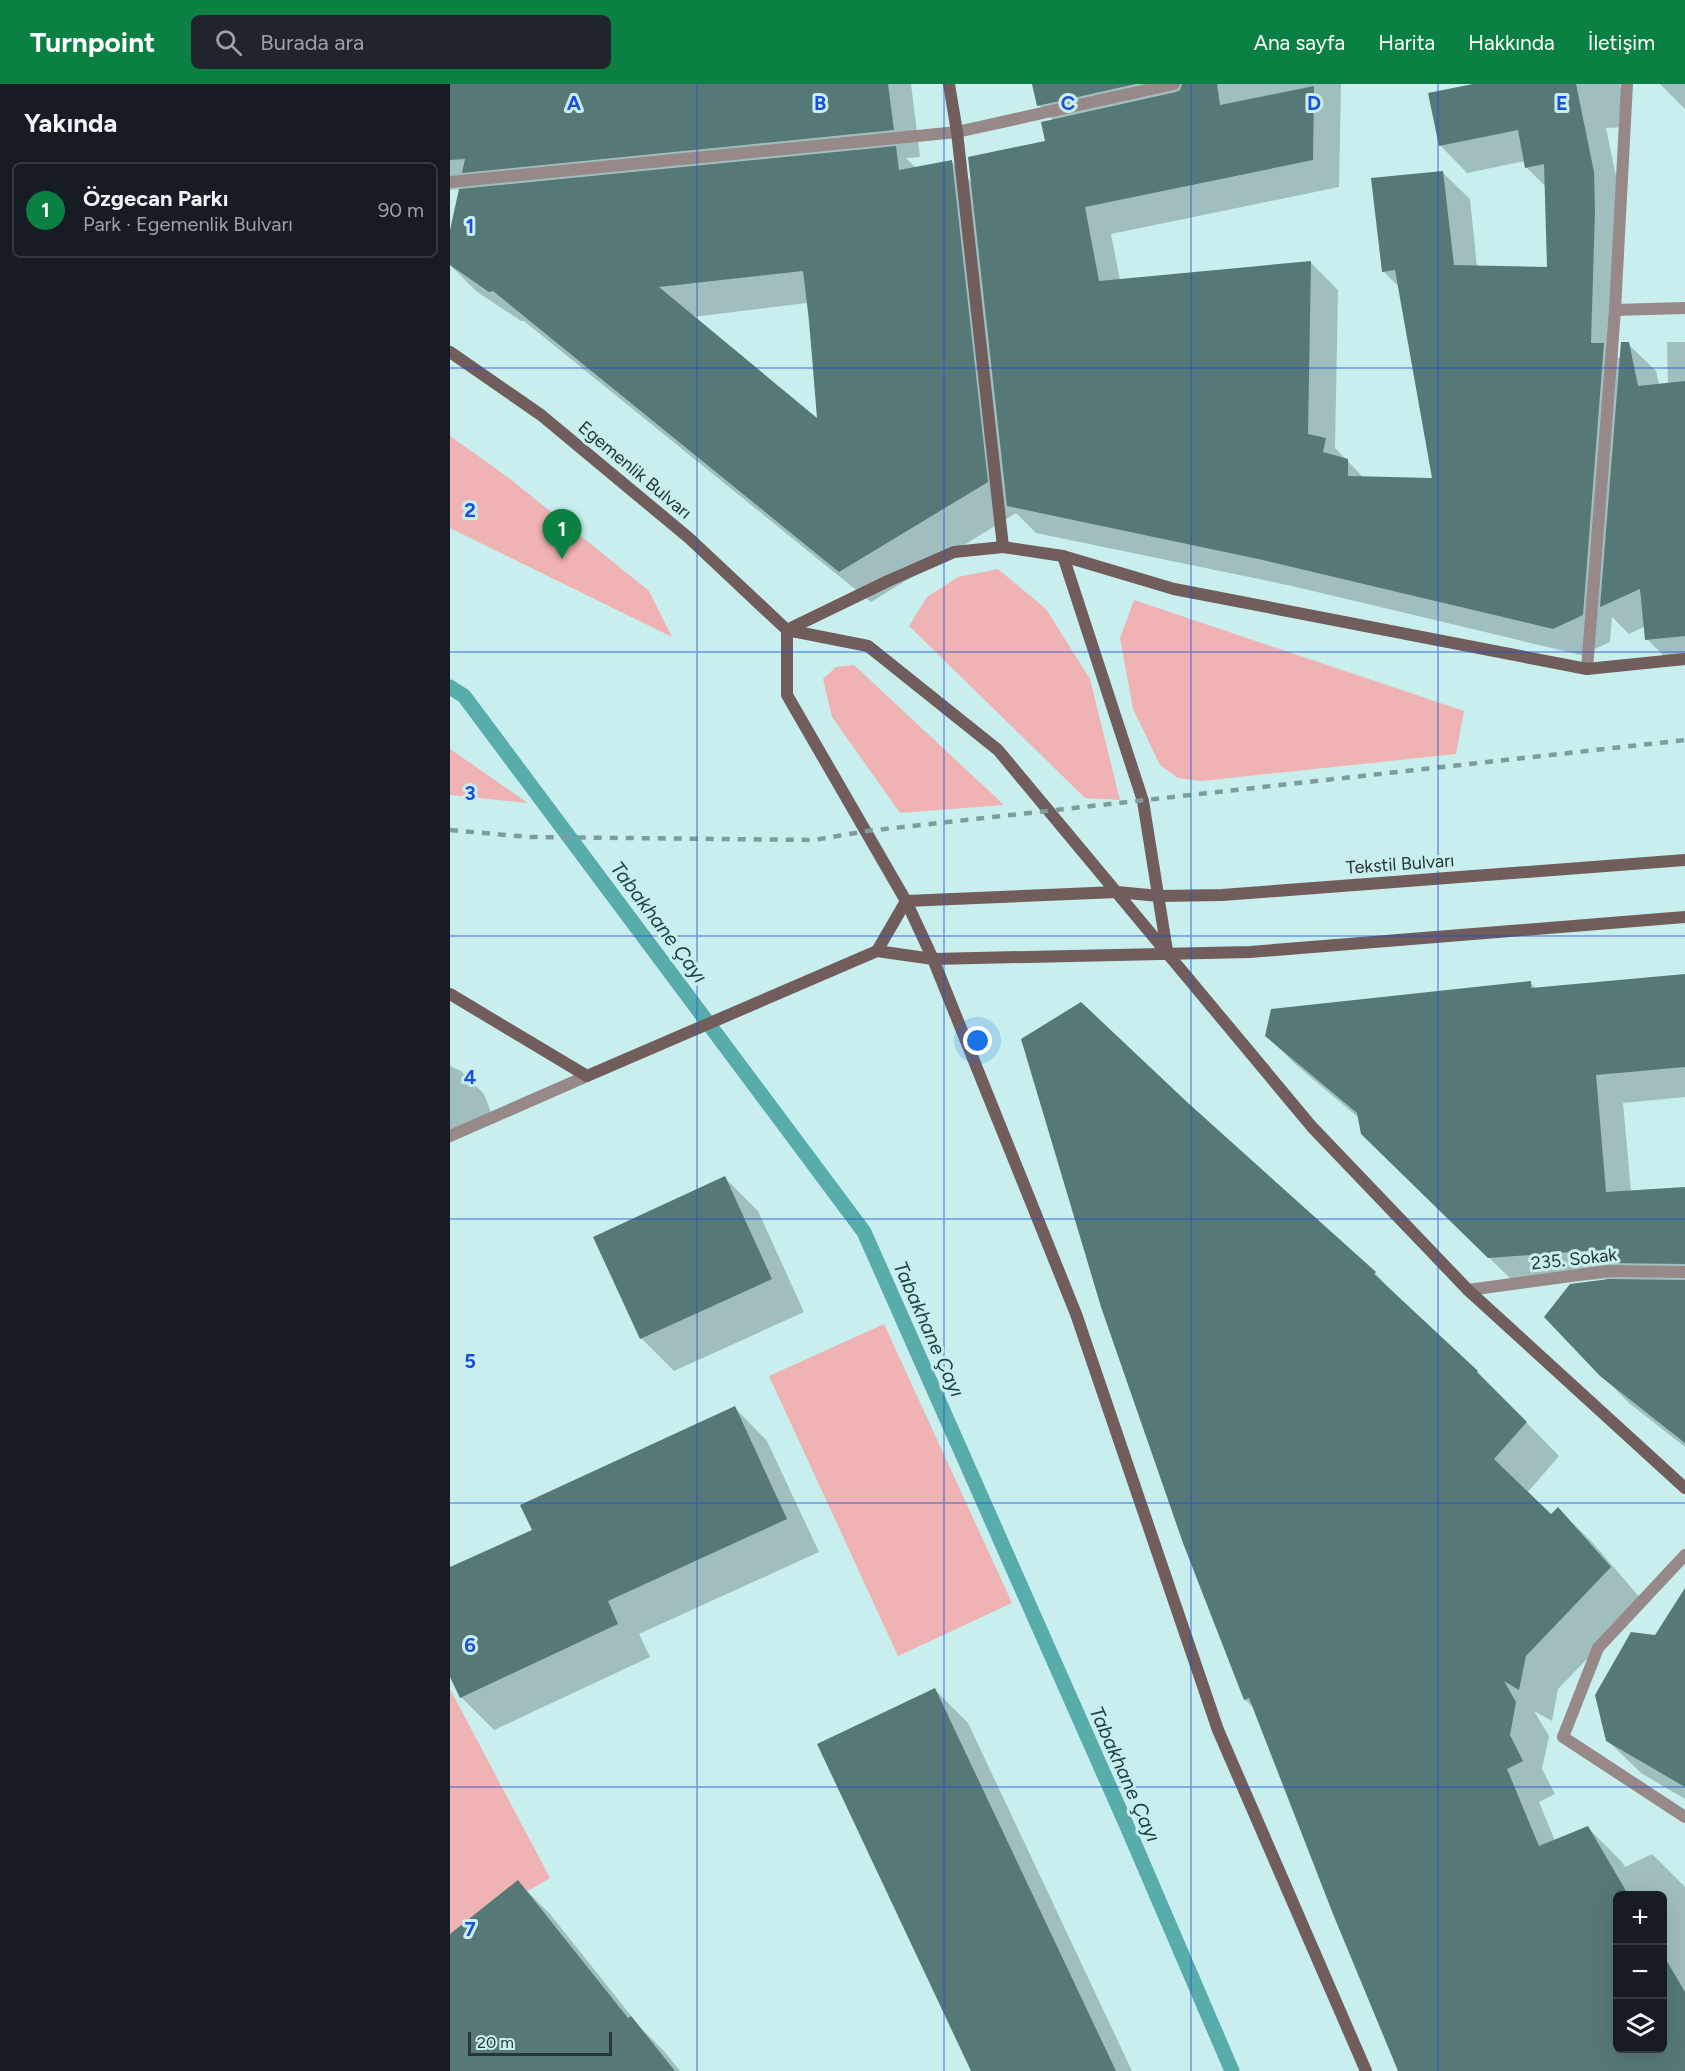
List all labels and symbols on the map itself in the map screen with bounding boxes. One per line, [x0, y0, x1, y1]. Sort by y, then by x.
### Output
text: A [567, 91, 582, 115]
text: B [814, 91, 826, 115]
text: C [1061, 91, 1075, 115]
text: D [1307, 91, 1321, 115]
text: E [1556, 91, 1568, 115]
text: 1 [466, 214, 474, 238]
street label: Egemenlik Bulvarı [574, 416, 696, 524]
text: 2 [464, 498, 476, 522]
pin: 1 [542, 510, 582, 559]
text: 3 [464, 781, 476, 805]
street label: Tekstil Bulvarı [1345, 849, 1455, 879]
water label: Tabakhane Çayı [605, 856, 713, 988]
your location [963, 1026, 992, 1055]
text: 4 [464, 1065, 477, 1089]
street label: 235. Sokak [1530, 1244, 1618, 1274]
water label: Tabakhane Çayı [888, 1257, 970, 1401]
text: 5 [464, 1349, 476, 1373]
text: 6 [464, 1633, 476, 1657]
water label: Tabakhane Çayı [1084, 1702, 1166, 1846]
text: 7 [464, 1917, 476, 1941]
scale bar [468, 2029, 612, 2056]

